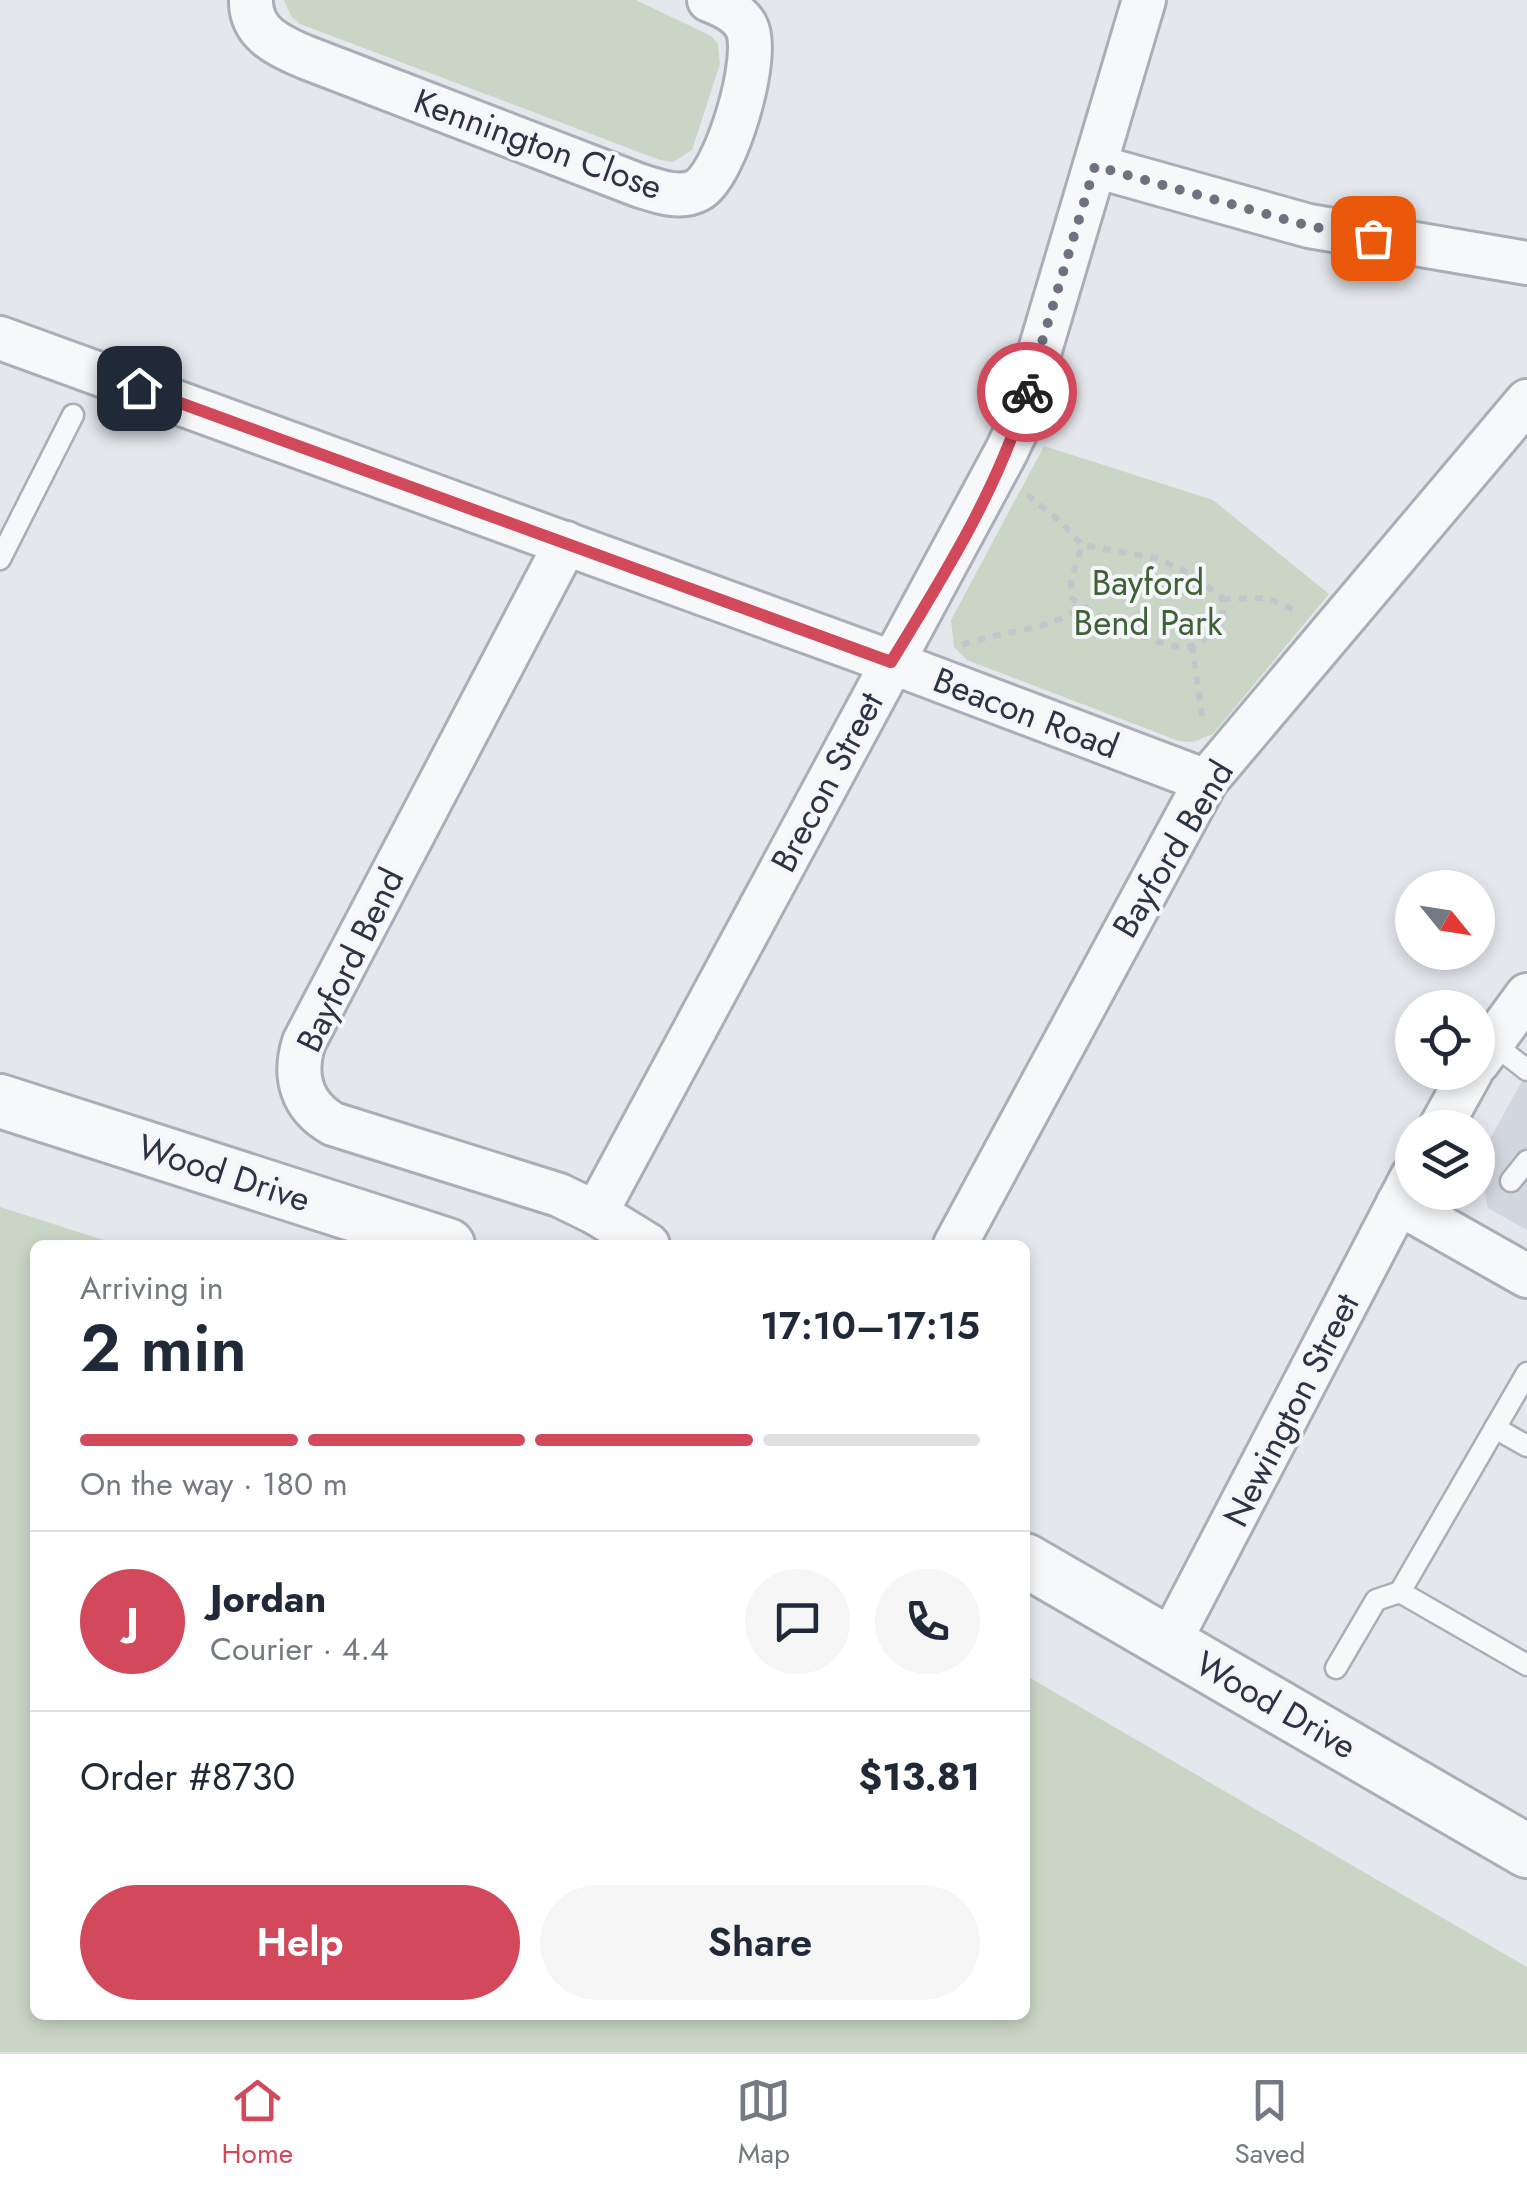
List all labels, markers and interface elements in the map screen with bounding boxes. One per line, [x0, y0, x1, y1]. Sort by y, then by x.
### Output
street label: Kennington Close [407, 76, 669, 212]
pin [1331, 196, 1416, 281]
icon: bag [1346, 211, 1401, 266]
courier [977, 342, 1077, 442]
pin [97, 346, 182, 431]
icon: home [112, 361, 167, 416]
icon: bike [1000, 365, 1055, 420]
park label: Bayford Bend Park [1074, 558, 1223, 648]
street label: Beacon Road [926, 655, 1126, 771]
street label: Brecon Street [759, 683, 896, 881]
street label: Bayford Bend [1100, 751, 1246, 947]
street label: Bayford Bend [284, 860, 416, 1060]
north arrow [1395, 870, 1495, 970]
map controls [1395, 870, 1495, 1210]
button: locate [1395, 990, 1495, 1090]
button: layers [1395, 1110, 1495, 1210]
street label: Wood Drive [131, 1122, 317, 1224]
text: Arriving in [80, 1265, 224, 1311]
street label: Newington Street [1211, 1284, 1372, 1535]
text: 17:10–17:15 [760, 1298, 980, 1353]
text: 2 min [80, 1301, 247, 1395]
text: On the way · 180 m [80, 1461, 348, 1507]
button: chat [745, 1569, 850, 1674]
button: phone [875, 1569, 980, 1674]
text: Jordan [210, 1571, 326, 1626]
text: J [126, 1594, 139, 1649]
text: Courier · 4.4 [210, 1626, 389, 1672]
street label: Wood Drive [1186, 1639, 1366, 1771]
text: Order #8730 [80, 1749, 295, 1804]
text: $13.81 [859, 1749, 980, 1804]
button: Help [80, 1885, 520, 2000]
button: Share [540, 1885, 980, 2000]
tab: Home [222, 2073, 293, 2174]
tab: Map [736, 2073, 791, 2174]
tab: Saved [1234, 2073, 1305, 2174]

